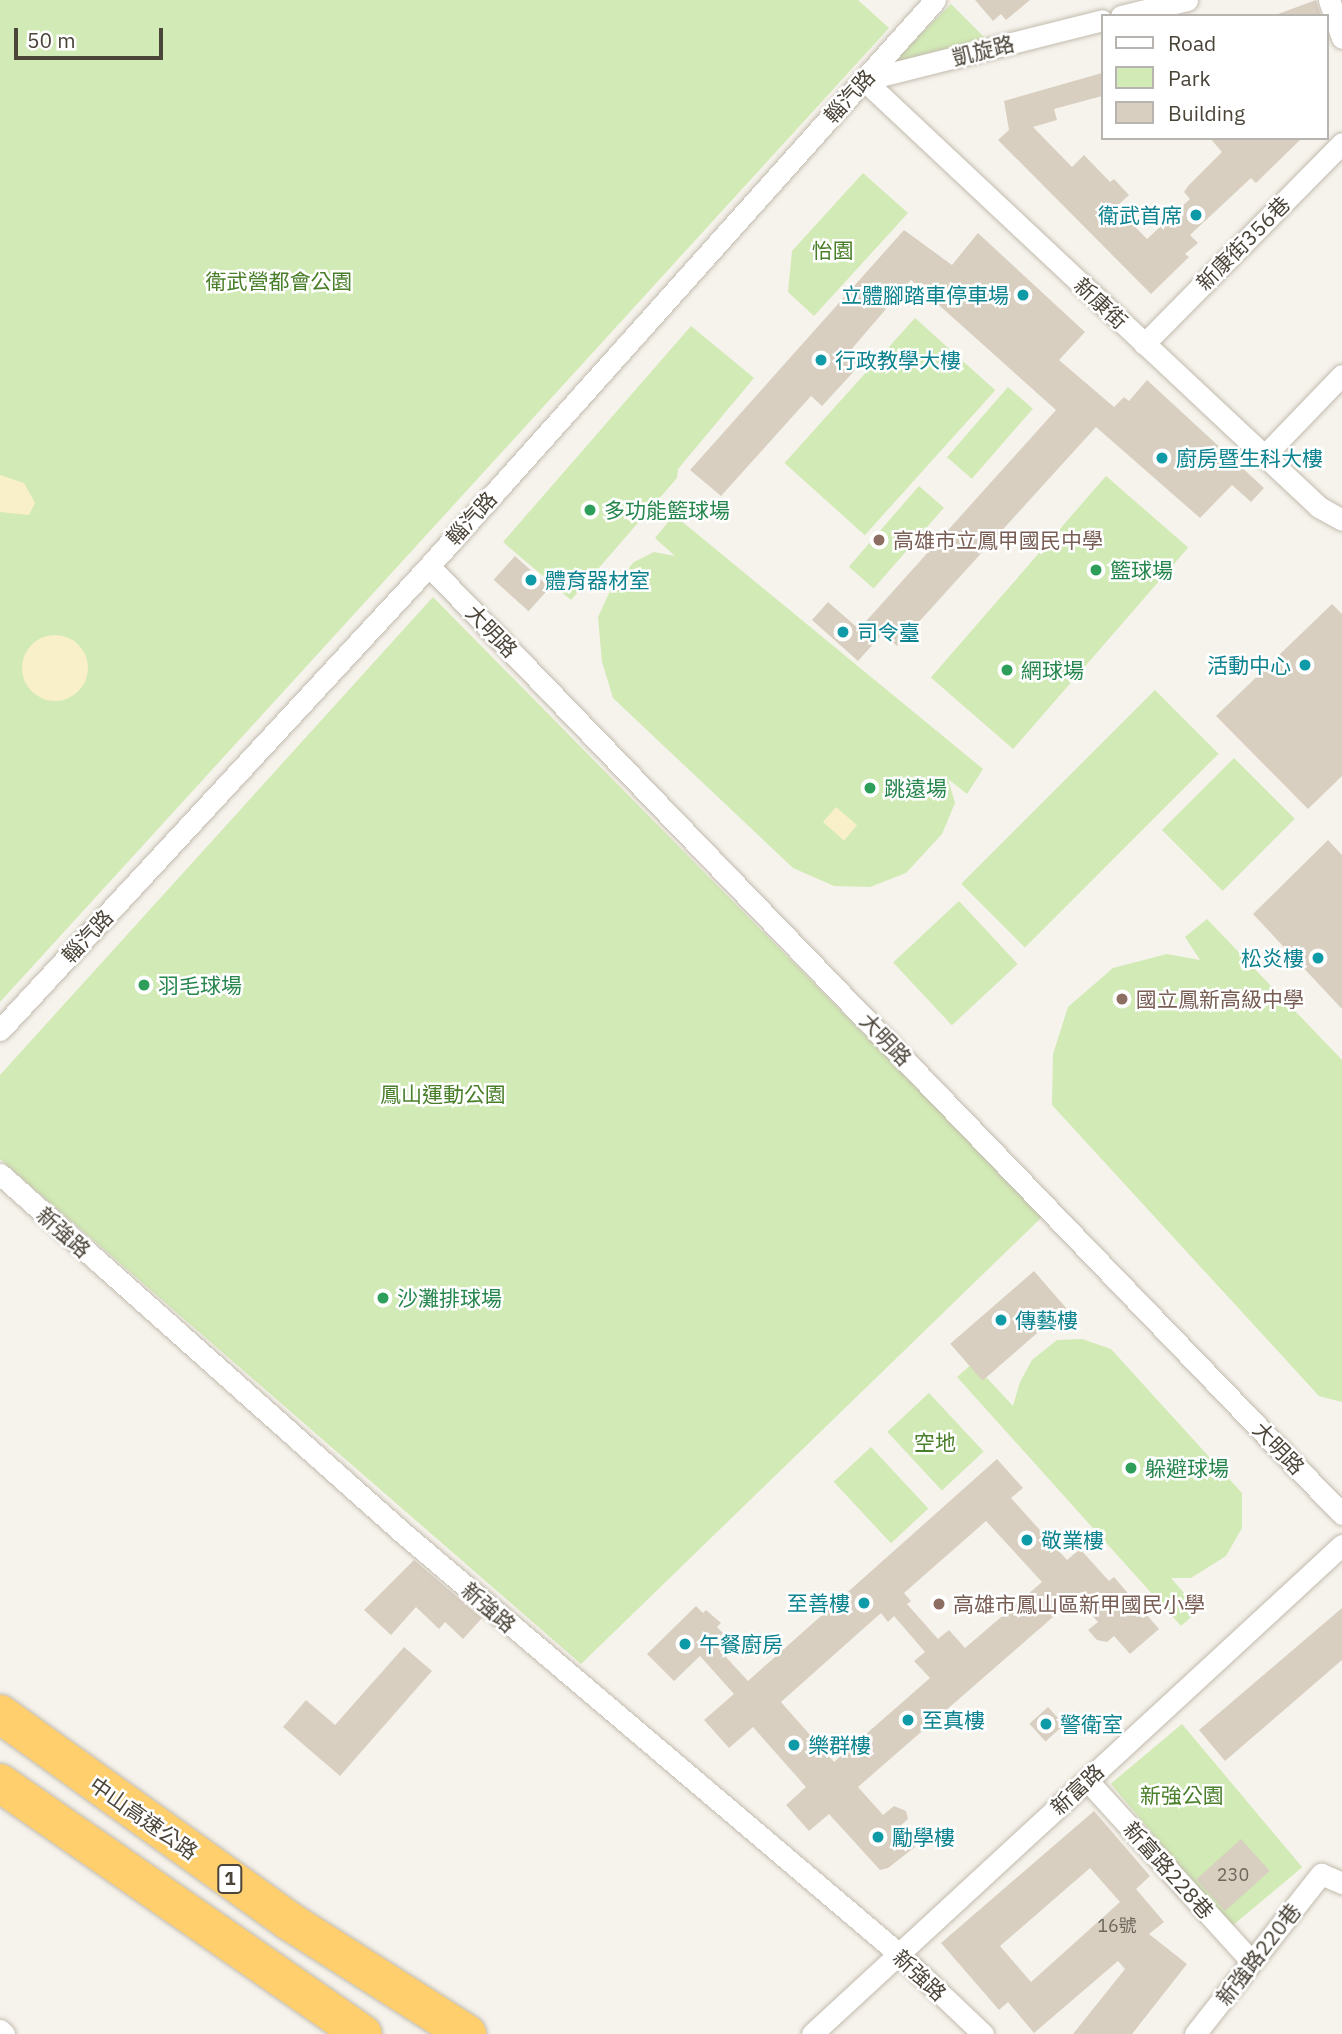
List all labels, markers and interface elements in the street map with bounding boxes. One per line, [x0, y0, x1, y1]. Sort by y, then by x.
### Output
scale bar [18, 14, 166, 58]
legend [1100, 14, 1328, 140]
text: 50 m [27, 26, 76, 54]
text: Road [1168, 29, 1216, 57]
street label: 凱旋路 [949, 30, 1017, 70]
street label: 輜汽路 [819, 64, 879, 128]
text: Park [1168, 64, 1211, 92]
text: Building [1168, 99, 1245, 127]
street label: 新康街356巷 [1191, 191, 1295, 295]
place label: 衛武首席 [1098, 202, 1182, 228]
marker: 衛武首席 [1188, 207, 1204, 223]
park label: 怡園 [812, 237, 854, 263]
park label: 衛武營都會公園 [206, 268, 352, 294]
street label: 新康街 [1069, 272, 1133, 334]
place label: 立體腳踏車停車場 [841, 282, 1009, 308]
marker: 立體腳踏車停車場 [1015, 287, 1031, 303]
place label: 行政教學大樓 [835, 347, 961, 373]
marker: 行政教學大樓 [813, 352, 829, 368]
place label: 廚房暨生科大樓 [1176, 445, 1323, 471]
marker: 廚房暨生科大樓 [1154, 450, 1170, 466]
street label: 輜汽路 [441, 486, 501, 550]
place label: 多功能籃球場 [604, 497, 730, 523]
marker: 多功能籃球場 [582, 502, 598, 518]
place label: 高雄市立鳳甲國民中學 [893, 527, 1103, 553]
marker: 高雄市立鳳甲國民中學 [871, 532, 887, 548]
place label: 籃球場 [1110, 557, 1173, 583]
marker: 籃球場 [1088, 562, 1104, 578]
place label: 體育器材室 [545, 567, 650, 593]
marker: 體育器材室 [523, 572, 539, 588]
street label: 大明路 [461, 600, 523, 662]
place label: 司令臺 [857, 619, 920, 645]
marker: 司令臺 [835, 624, 851, 640]
place label: 活動中心 [1207, 652, 1291, 678]
place label: 網球場 [1021, 657, 1084, 683]
marker: 活動中心 [1297, 657, 1313, 673]
marker: 網球場 [999, 662, 1015, 678]
place label: 跳遠場 [884, 775, 947, 801]
marker: 跳遠場 [862, 780, 878, 796]
street label: 輜汽路 [56, 904, 118, 968]
place label: 松炎樓 [1241, 945, 1304, 971]
marker: 松炎樓 [1310, 950, 1326, 966]
place label: 羽毛球場 [158, 972, 242, 998]
marker: 羽毛球場 [136, 977, 152, 993]
place label: 國立鳳新高級中學 [1136, 986, 1304, 1012]
marker: 國立鳳新高級中學 [1114, 991, 1130, 1007]
street label: 大明路 [855, 1008, 917, 1070]
park label: 鳳山運動公園 [380, 1081, 506, 1107]
street label: 新強路 [32, 1202, 96, 1262]
place label: 沙灘排球場 [397, 1285, 502, 1311]
marker: 沙灘排球場 [375, 1290, 391, 1306]
place label: 傳藝樓 [1015, 1307, 1078, 1333]
marker: 傳藝樓 [993, 1312, 1009, 1328]
street label: 大明路 [1248, 1417, 1310, 1479]
park label: 空地 [914, 1429, 956, 1455]
place label: 躲避球場 [1145, 1455, 1229, 1481]
marker: 躲避球場 [1123, 1460, 1139, 1476]
place label: 敬業樓 [1041, 1527, 1104, 1553]
marker: 敬業樓 [1019, 1532, 1035, 1548]
street label: 新強路 [457, 1577, 521, 1637]
place label: 至善樓 [787, 1590, 850, 1616]
place label: 高雄市鳳山區新甲國民小學 [953, 1591, 1205, 1617]
marker: 至善樓 [856, 1595, 872, 1611]
marker: 高雄市鳳山區新甲國民小學 [931, 1596, 947, 1612]
place label: 午餐廚房 [699, 1631, 783, 1657]
marker: 午餐廚房 [677, 1636, 693, 1652]
place label: 至真樓 [922, 1707, 985, 1733]
place label: 警衛室 [1060, 1711, 1123, 1737]
marker: 至真樓 [900, 1712, 916, 1728]
marker: 警衛室 [1038, 1716, 1054, 1732]
place label: 樂群樓 [808, 1732, 871, 1758]
marker: 樂群樓 [786, 1737, 802, 1753]
street label: 新富路 [1045, 1758, 1109, 1820]
street label: 中山高速公路 [85, 1772, 203, 1864]
park label: 新強公園 [1140, 1782, 1224, 1808]
street label: 新富路228巷 [1119, 1816, 1219, 1924]
place label: 勵學樓 [892, 1824, 955, 1850]
marker: 勵學樓 [870, 1829, 886, 1845]
road number: 1 [216, 1864, 244, 1895]
house number: 230 [1217, 1864, 1249, 1886]
street label: 新強路220巷 [1211, 1898, 1305, 2010]
house number: 16號 [1097, 1915, 1137, 1937]
street label: 新強路 [888, 1944, 952, 2006]

